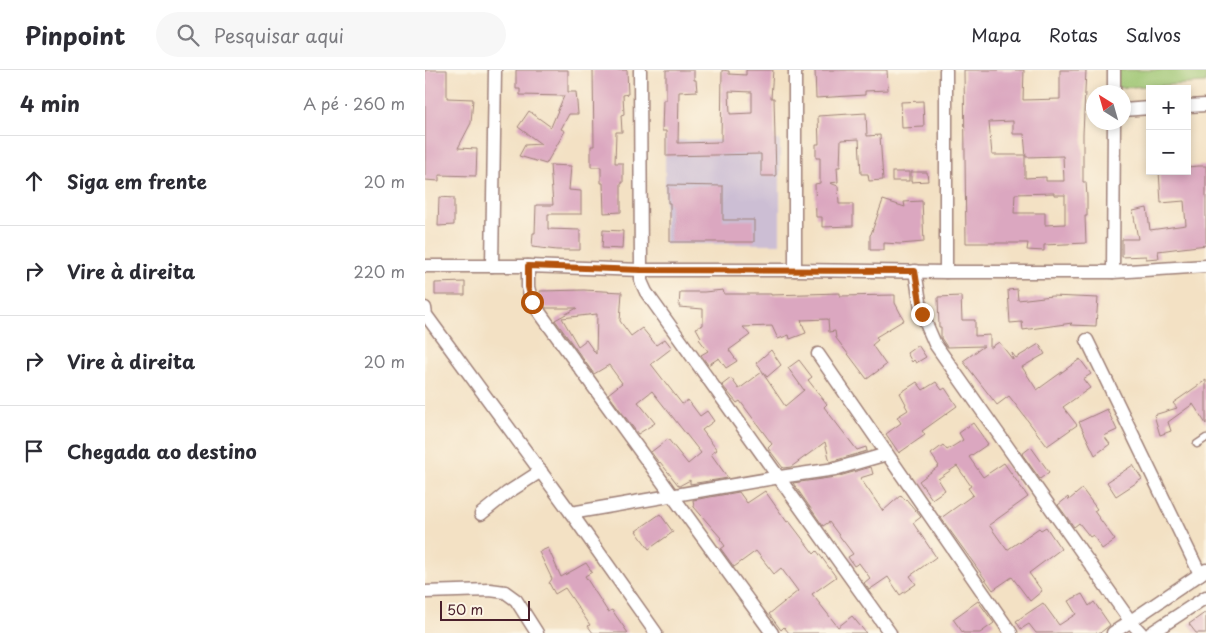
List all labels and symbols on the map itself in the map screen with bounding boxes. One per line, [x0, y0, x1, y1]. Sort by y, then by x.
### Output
north arrow [1086, 85, 1131, 130]
route start [521, 291, 544, 314]
route end [911, 303, 934, 326]
scale bar [440, 598, 530, 621]

